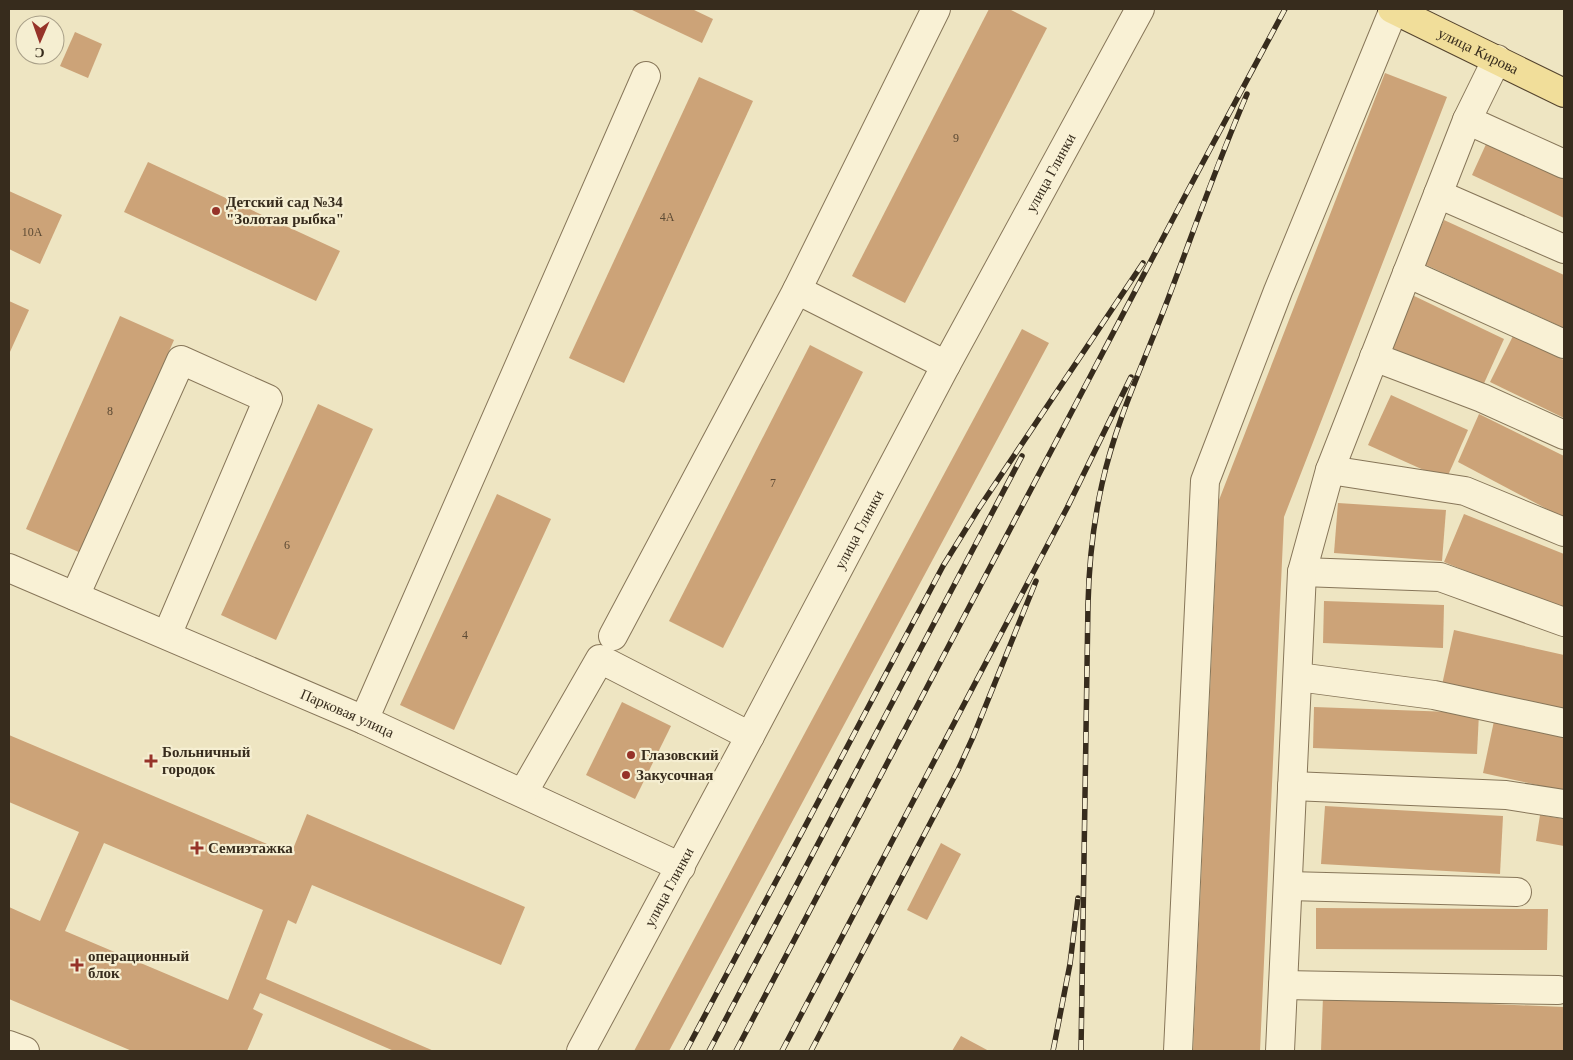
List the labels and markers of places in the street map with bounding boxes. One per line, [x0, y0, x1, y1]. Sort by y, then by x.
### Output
place label: Детский сад №34 "Золотая рыбка" [226, 194, 344, 227]
marker: Детский сад №34 "Золотая рыбка" [210, 205, 222, 217]
place label: Больничный городок [162, 744, 251, 777]
place label: Глазовский [641, 747, 719, 763]
marker: Глазовский [625, 749, 637, 761]
marker: Больничный городок [144, 754, 158, 768]
place label: Закусочная [636, 767, 713, 783]
marker: Закусочная [620, 769, 632, 781]
place label: Семиэтажка [208, 840, 293, 856]
marker: Семиэтажка [190, 841, 204, 855]
place label: операционный блок [88, 948, 189, 981]
marker: операционный блок [70, 958, 84, 972]

